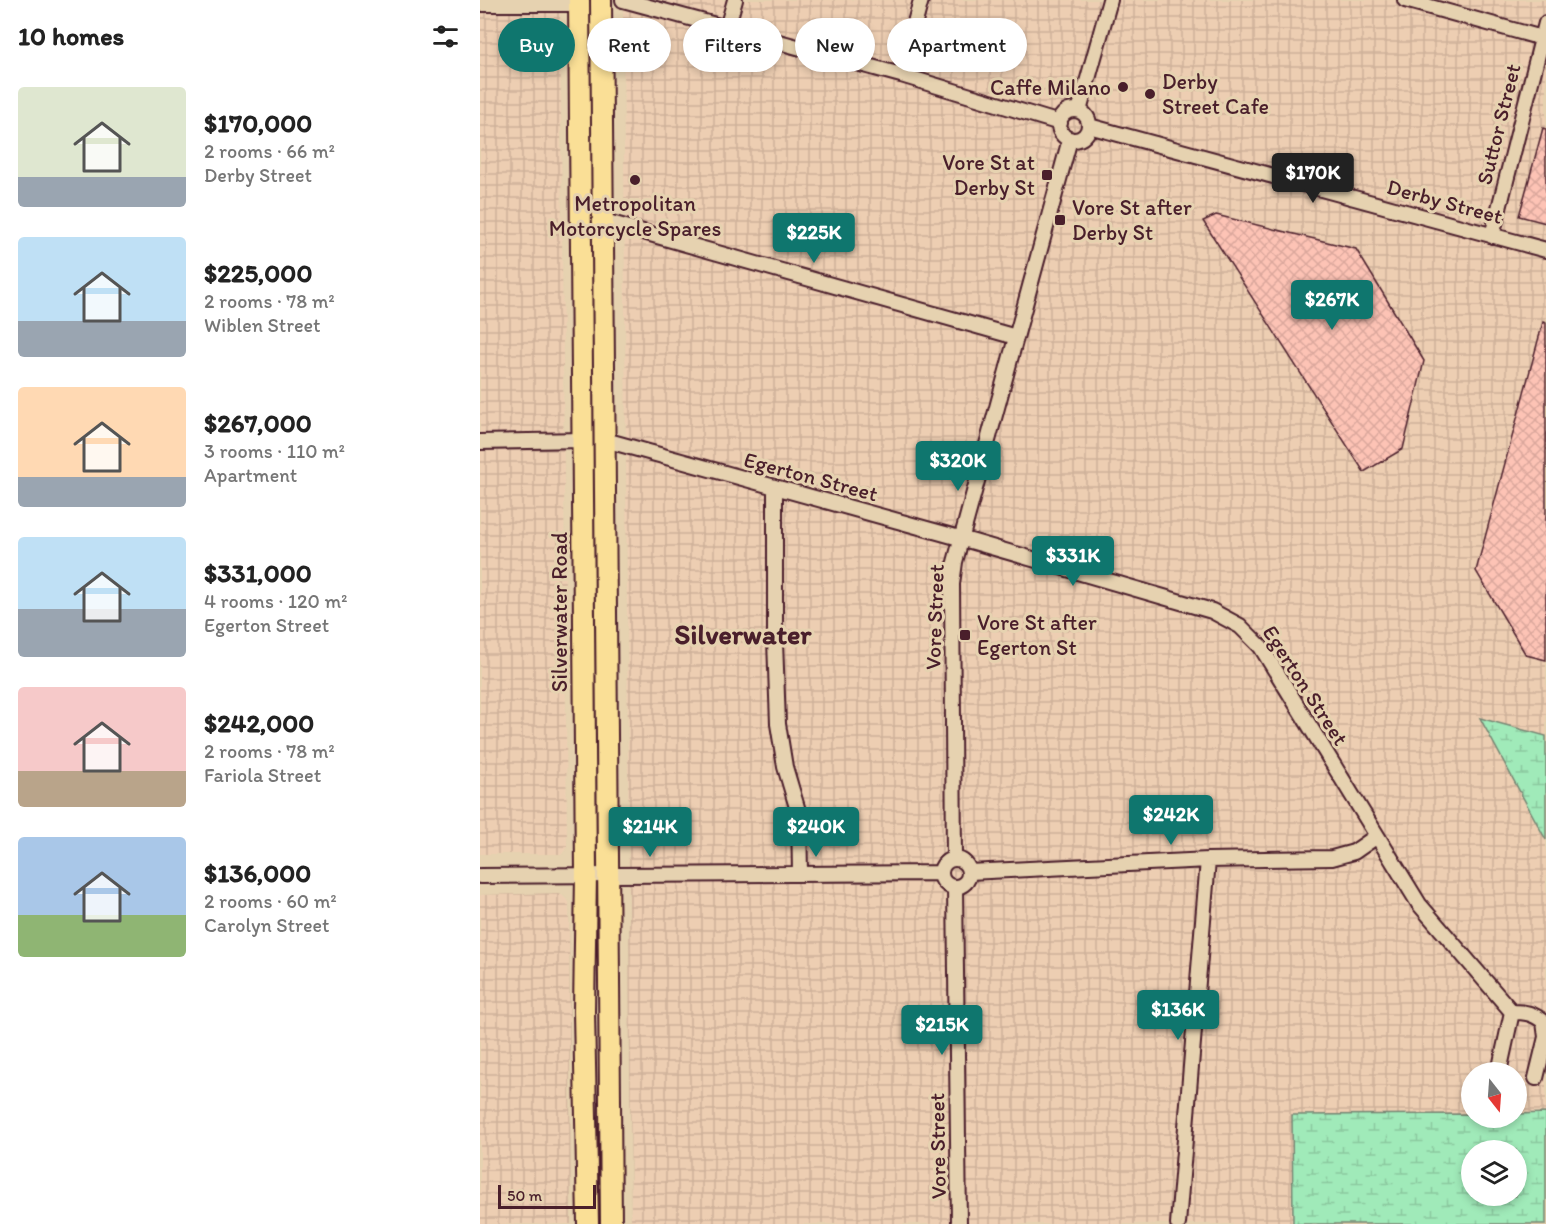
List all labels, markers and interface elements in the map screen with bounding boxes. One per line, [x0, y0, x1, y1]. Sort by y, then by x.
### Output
chip: Buy [498, 18, 575, 72]
chip: Rent [587, 18, 671, 72]
chip: Filters [683, 18, 783, 72]
chip: New [795, 18, 875, 72]
chip: Apartment [887, 18, 1027, 72]
text: 10 homes [18, 20, 124, 52]
icon: filters [429, 20, 462, 53]
street label: Suttor Street [1470, 61, 1527, 187]
place label: Derby Street Cafe [1162, 68, 1269, 120]
place label: Caffe Milano [990, 74, 1111, 101]
marker: Caffe Milano [1116, 80, 1130, 94]
marker: Derby Street Cafe [1143, 87, 1157, 101]
text: $170,000 [204, 107, 312, 139]
icon: home [66, 111, 138, 183]
text: 2 rooms · 66 m² [204, 139, 335, 163]
place label: Vore St at Derby St [942, 149, 1035, 201]
pin: $170K [1271, 153, 1355, 204]
text: $170K [1286, 160, 1340, 184]
text: Derby Street [204, 163, 312, 187]
marker: Vore St at Derby St [1040, 168, 1054, 182]
marker: Metropolitan Motorcycle Spares [628, 173, 642, 187]
street label: Derby Street [1384, 173, 1506, 230]
place label: Metropolitan Motorcycle Spares [549, 190, 721, 242]
place label: Vore St after Derby St [1072, 194, 1192, 246]
pin: $225K [772, 213, 856, 264]
marker: Vore St after Derby St [1053, 213, 1067, 227]
text: $225K [787, 220, 841, 244]
text: $225,000 [204, 257, 312, 289]
icon: home [66, 261, 138, 333]
pin: $267K [1290, 280, 1374, 331]
text: $267K [1305, 287, 1359, 311]
text: 2 rooms · 78 m² [204, 289, 335, 313]
text: Wiblen Street [204, 313, 321, 337]
text: $267,000 [204, 407, 312, 439]
icon: home [66, 411, 138, 483]
text: 3 rooms · 110 m² [204, 439, 345, 463]
pin: $320K [916, 441, 1000, 492]
street label: Egerton Street [741, 446, 881, 507]
text: $320K [930, 448, 986, 472]
text: Apartment [204, 463, 297, 487]
street label: Silverwater Road [546, 532, 573, 692]
pin: $331K [1031, 536, 1115, 587]
text: $331K [1046, 543, 1100, 567]
text: $331,000 [204, 557, 312, 589]
icon: home [66, 561, 138, 633]
street label: Vore Street [919, 564, 950, 671]
text: 4 rooms · 120 m² [204, 589, 347, 613]
place label: Vore St after Egerton St [977, 609, 1097, 661]
text: Egerton Street [204, 613, 329, 637]
district label: Silverwater [675, 617, 812, 651]
street label: Egerton Street [1257, 620, 1354, 750]
marker: Vore St after Egerton St [958, 628, 972, 642]
text: $242,000 [204, 707, 314, 739]
icon: home [66, 711, 138, 783]
text: 2 rooms · 78 m² [204, 739, 335, 763]
text: Fariola Street [204, 763, 321, 787]
pin: $242K [1129, 795, 1213, 846]
text: $242K [1143, 802, 1199, 826]
pin: $214K [608, 807, 692, 858]
pin: $240K [774, 807, 858, 858]
text: $214K [623, 814, 677, 838]
text: $240K [787, 814, 845, 838]
text: $136,000 [204, 857, 311, 889]
icon: home [66, 861, 138, 933]
text: 2 rooms · 60 m² [204, 889, 337, 913]
text: Carolyn Street [204, 913, 330, 937]
pin: $136K [1136, 990, 1220, 1041]
text: $136K [1151, 997, 1205, 1021]
pin: $215K [900, 1005, 984, 1056]
text: $215K [915, 1012, 969, 1036]
north arrow [1461, 1062, 1527, 1128]
map controls [1461, 1062, 1527, 1206]
street label: Vore Street [923, 1093, 952, 1199]
button: layers [1461, 1140, 1527, 1206]
scale bar [498, 1182, 596, 1210]
text: 50 m [507, 1186, 542, 1205]

